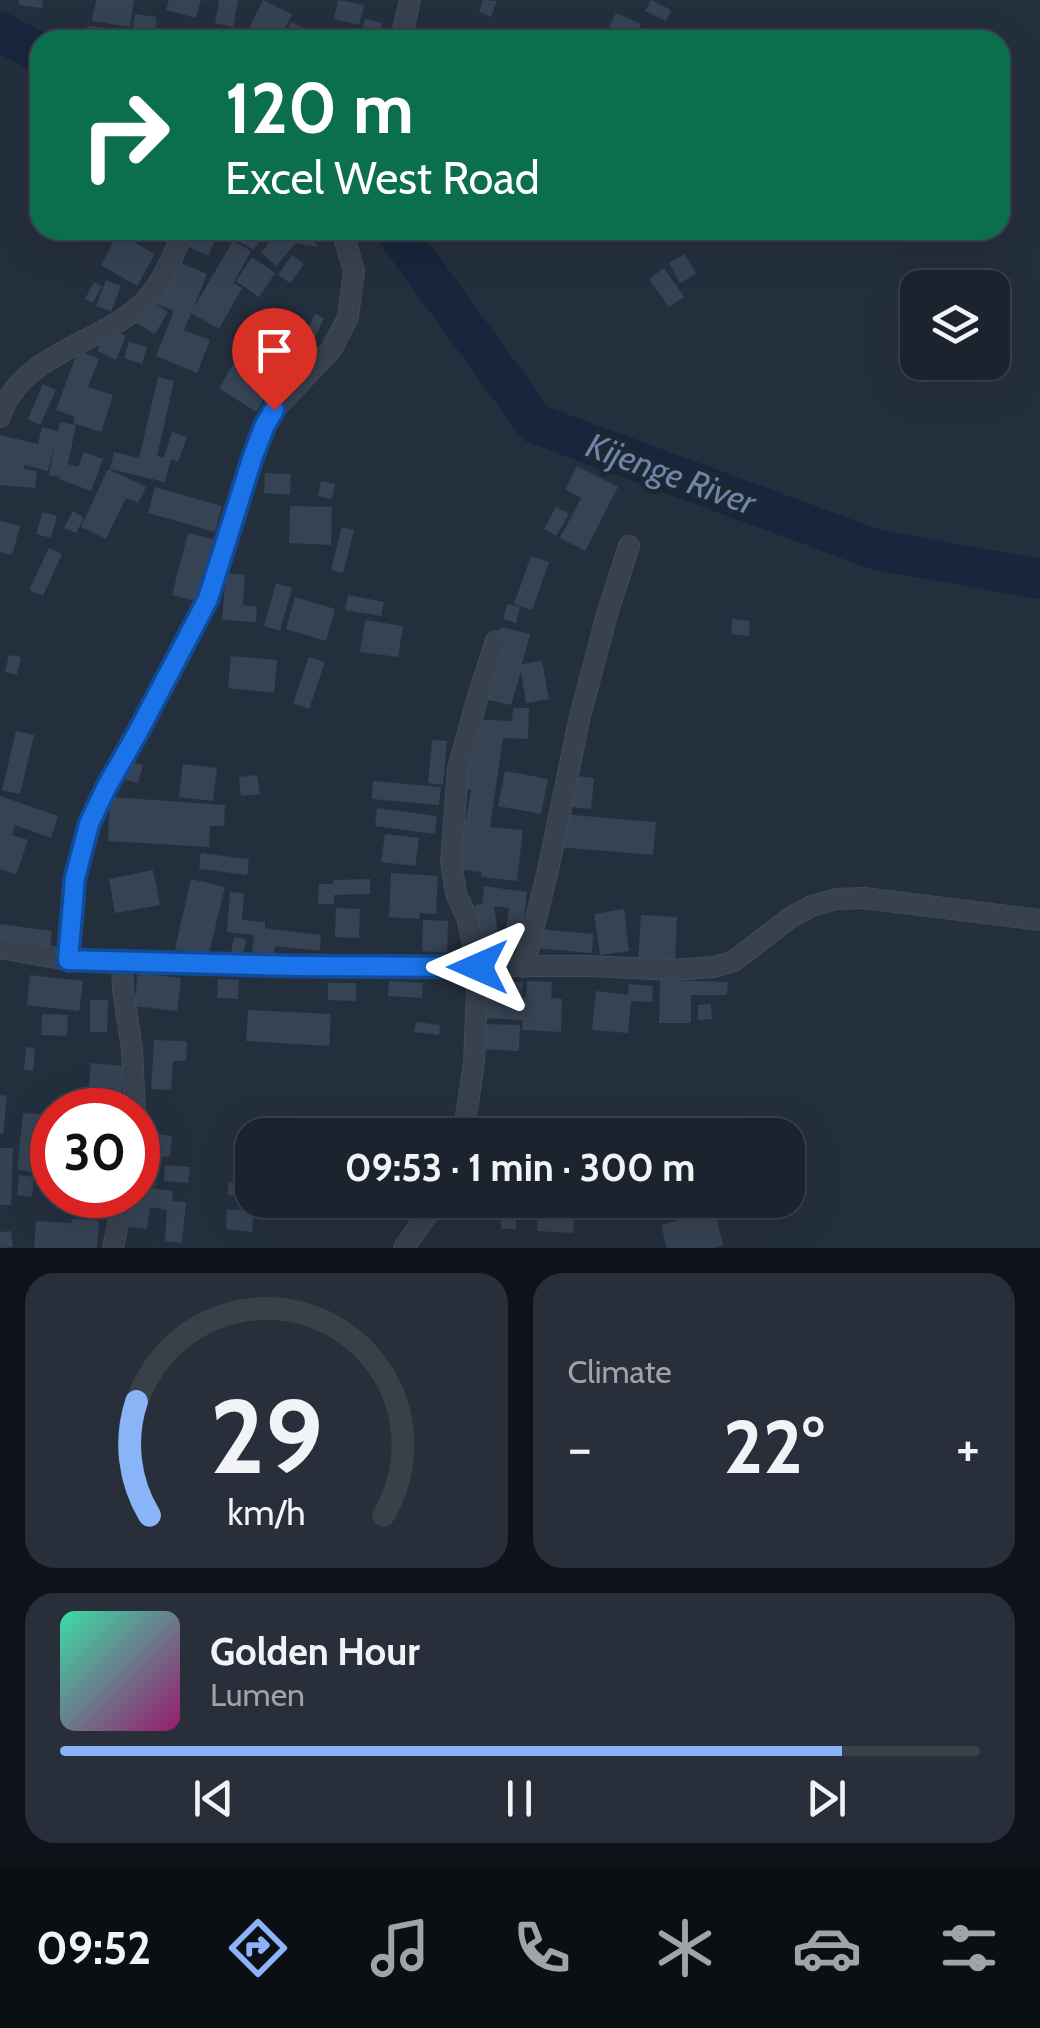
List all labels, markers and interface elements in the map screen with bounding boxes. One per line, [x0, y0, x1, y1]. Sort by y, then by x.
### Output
text: 120 m [225, 65, 414, 151]
icon: right [60, 70, 190, 200]
text: Excel West Road [225, 151, 540, 205]
map controls [900, 270, 1010, 380]
button: layers [900, 270, 1010, 380]
pin [232, 308, 317, 411]
icon: arrive [247, 323, 302, 378]
water label: Kijenge River [581, 423, 763, 524]
position arrow [426, 915, 530, 1019]
speed limit sign: 30 [30, 1088, 160, 1218]
text: 09:53 · 1 min · 300 m [345, 1144, 695, 1191]
text: Climate [568, 1352, 672, 1391]
text: 29 [210, 1373, 323, 1499]
text: 22° [723, 1401, 824, 1492]
text: − [568, 1414, 592, 1481]
text: + [956, 1414, 980, 1481]
text: km/h [227, 1491, 305, 1534]
text: Golden Hour [210, 1628, 420, 1675]
text: Lumen [210, 1675, 305, 1714]
icon: previous [186, 1771, 241, 1826]
icon: pause [492, 1771, 547, 1826]
icon: next [799, 1771, 854, 1826]
icon: directions [223, 1913, 293, 1983]
icon: music [365, 1913, 435, 1983]
icon: phone [507, 1913, 577, 1983]
icon: climate [650, 1913, 720, 1983]
icon: car [792, 1913, 862, 1983]
icon: filters [934, 1913, 1004, 1983]
text: 09:52 [36, 1921, 151, 1975]

